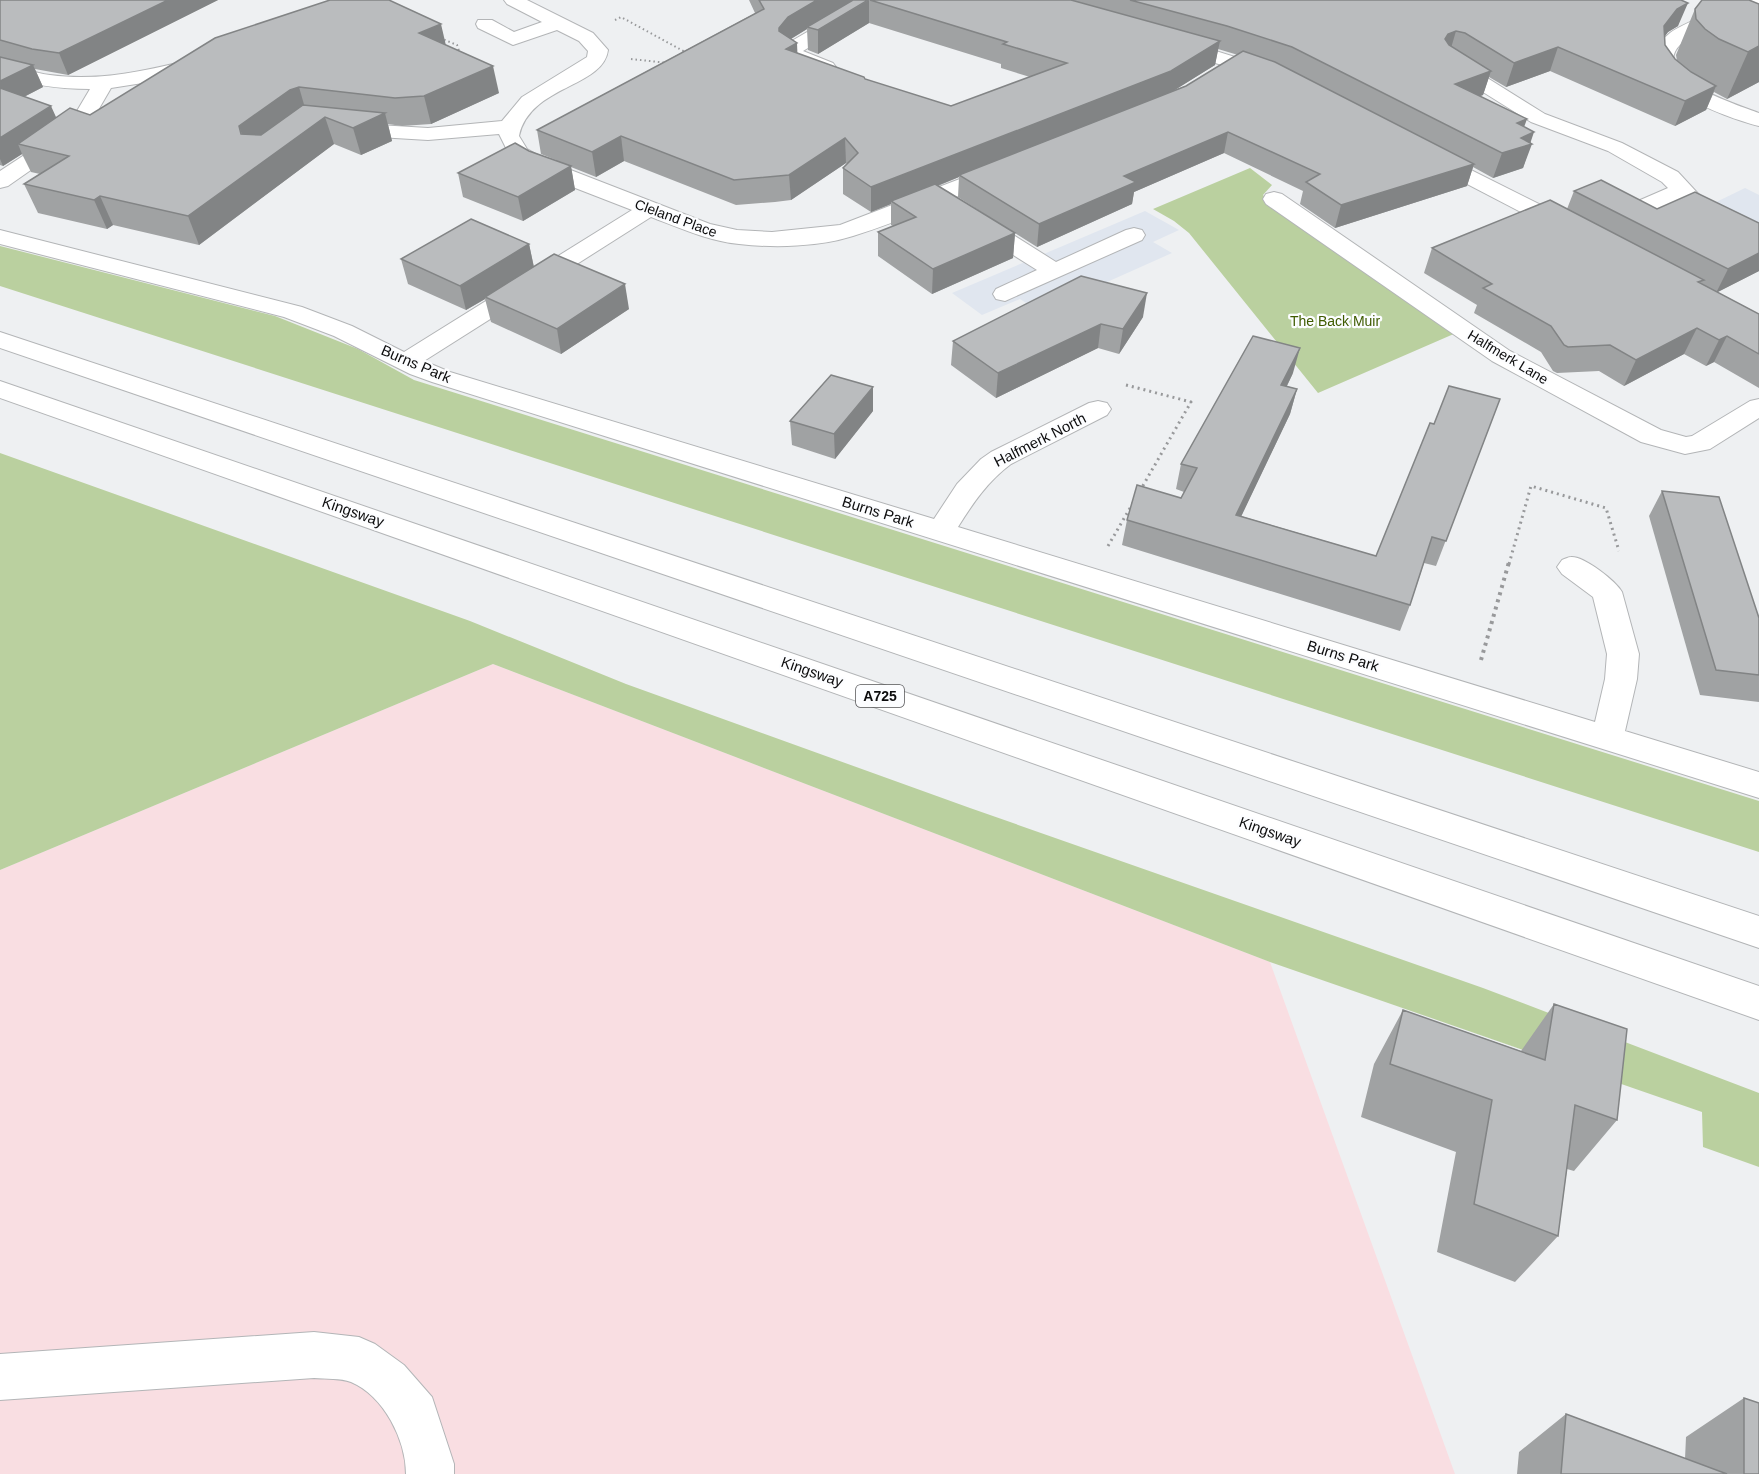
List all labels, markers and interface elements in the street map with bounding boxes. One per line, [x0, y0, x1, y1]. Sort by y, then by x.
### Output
street label: Cleland Place [633, 196, 720, 240]
park label: The Back Muir [1290, 313, 1380, 329]
street label: Halfmerk Lane [1465, 327, 1551, 387]
street label: Burns Park [379, 341, 454, 386]
street label: Halfmerk North [991, 409, 1089, 470]
street label: Kingsway [320, 493, 387, 530]
street label: Burns Park [840, 493, 917, 531]
street label: Burns Park [1305, 637, 1382, 675]
street label: Kingsway [779, 653, 846, 690]
road number: A725 [856, 685, 904, 707]
street label: Kingsway [1237, 813, 1304, 850]

